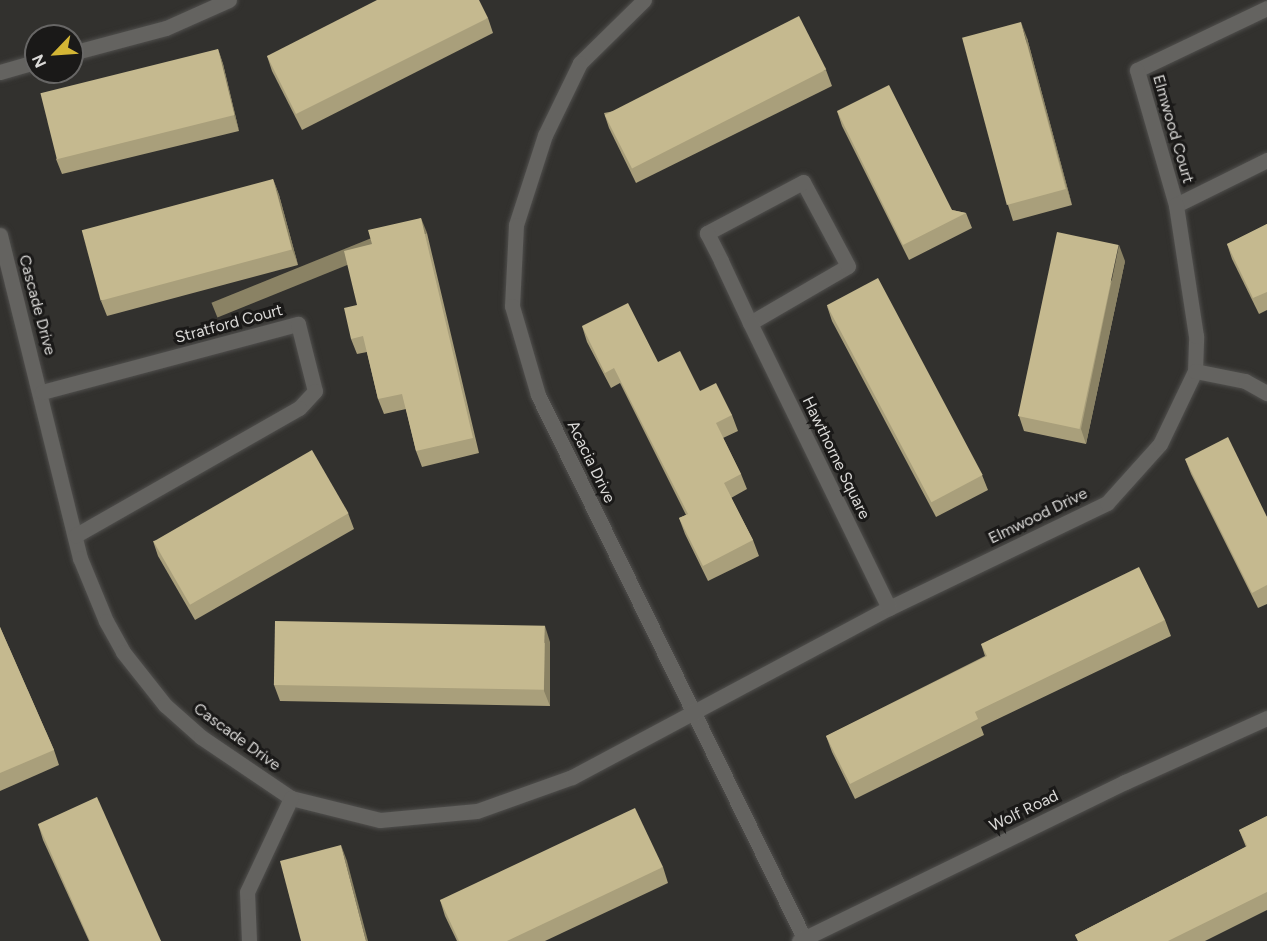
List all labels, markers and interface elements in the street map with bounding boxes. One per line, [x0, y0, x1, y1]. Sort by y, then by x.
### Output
north arrow [24, 24, 84, 84]
text: N [28, 51, 50, 71]
street label: Elmwood Court [1148, 73, 1198, 185]
street label: Cascade Drive [14, 253, 60, 357]
street label: Stratford Court [173, 300, 285, 348]
street label: Hawthorne Square [798, 393, 874, 523]
street label: Acacia Drive [563, 418, 619, 506]
street label: Elmwood Drive [985, 484, 1091, 548]
street label: Cascade Drive [190, 699, 284, 775]
street label: Wolf Road [986, 786, 1062, 836]

